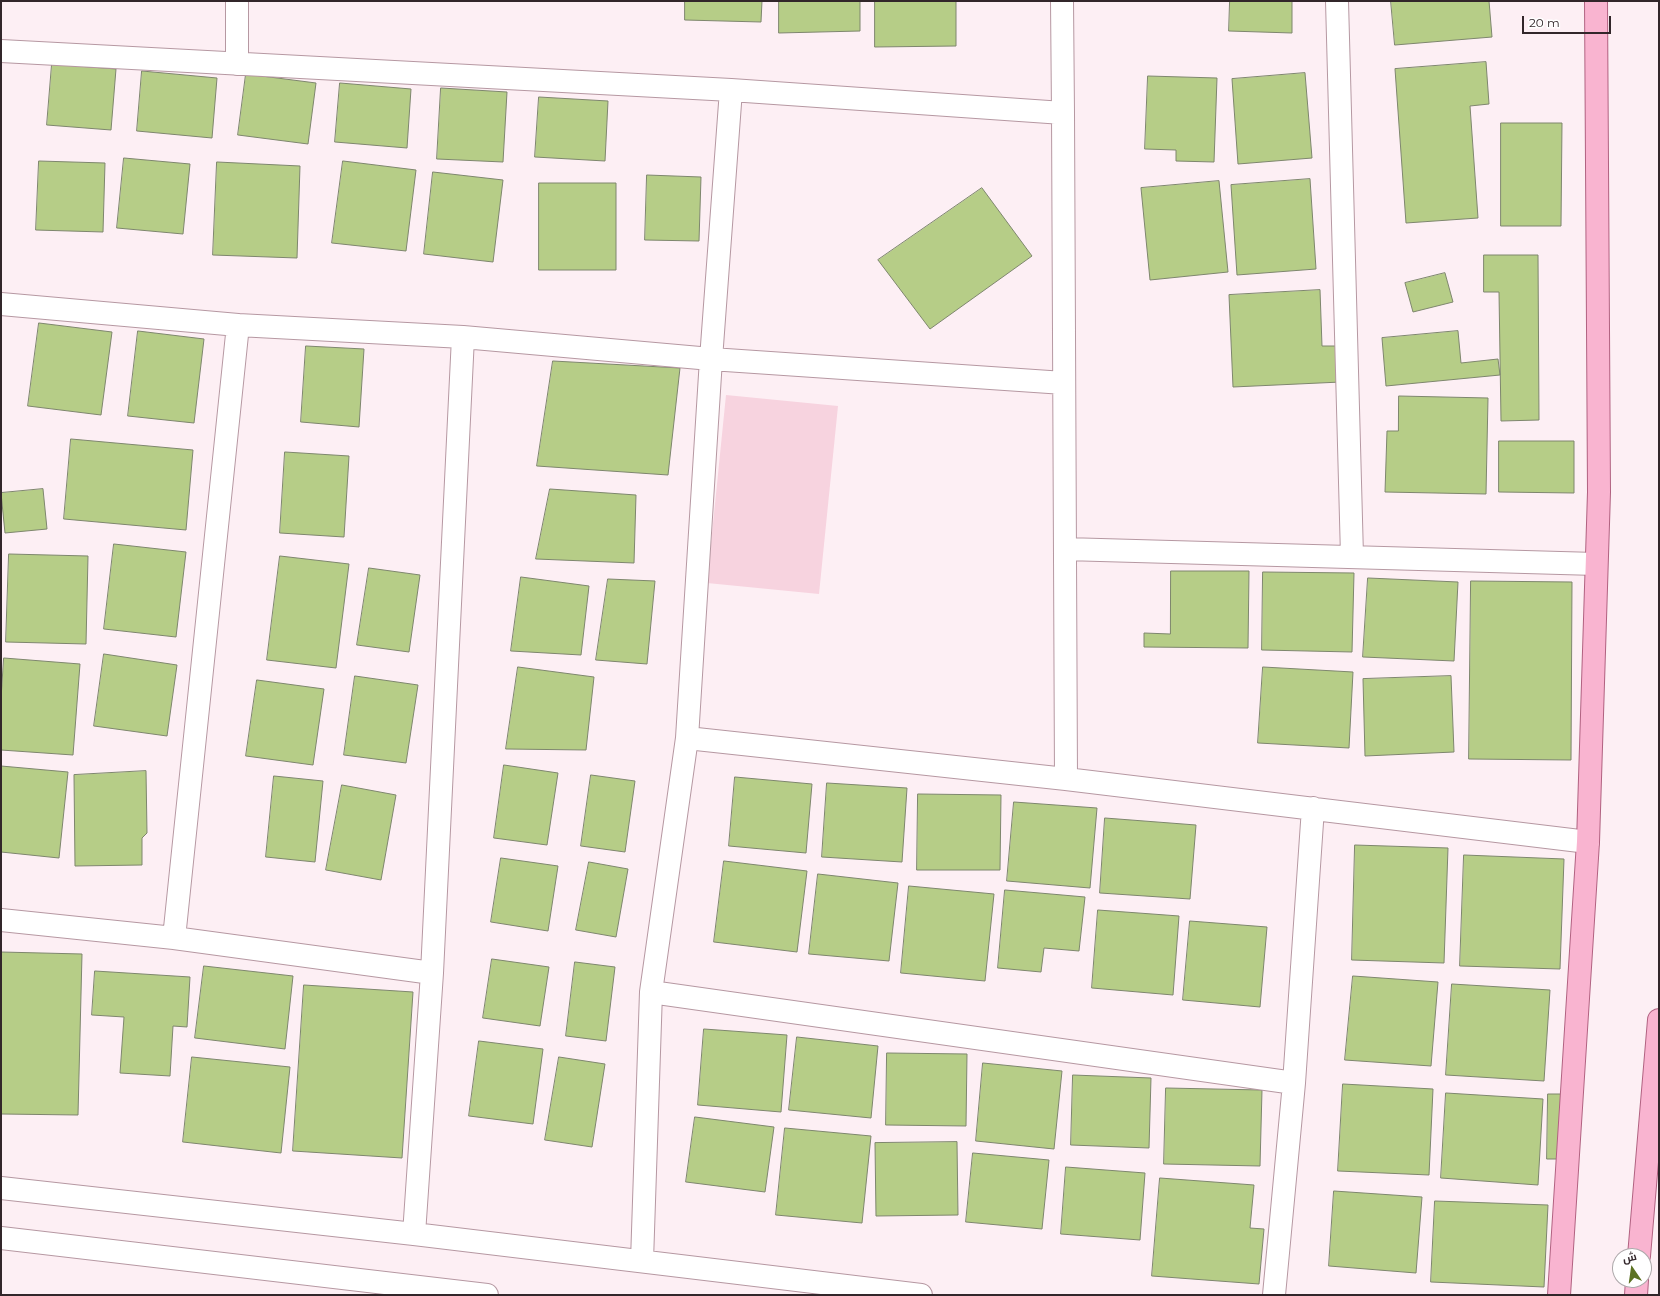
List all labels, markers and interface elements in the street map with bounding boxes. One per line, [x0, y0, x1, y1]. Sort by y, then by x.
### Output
scale bar [1524, 8, 1613, 34]
text: 20 m [1529, 15, 1560, 30]
north arrow [1612, 1248, 1652, 1288]
text: ش [1621, 1249, 1638, 1266]

